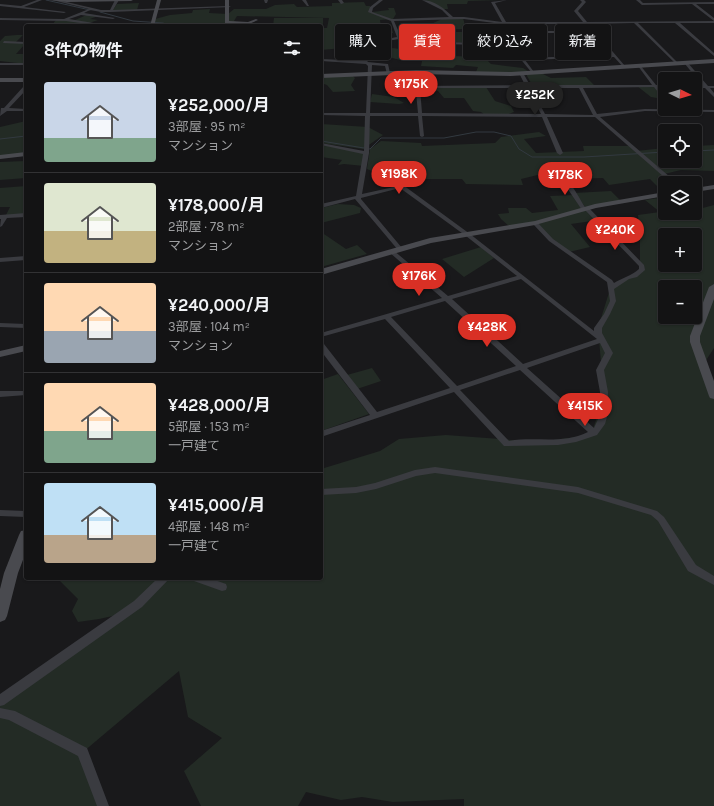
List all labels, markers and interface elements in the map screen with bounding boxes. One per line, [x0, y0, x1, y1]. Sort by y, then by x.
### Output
chip: 購入 [335, 24, 391, 60]
chip: 賃貸 [399, 24, 455, 60]
chip: 絞り込み [463, 24, 547, 60]
chip: 新着 [555, 24, 611, 60]
icon: filters [281, 37, 303, 59]
text: 8件の物件 [44, 40, 123, 60]
pin: ¥175K [383, 71, 439, 105]
north arrow [658, 72, 702, 116]
map controls [658, 72, 702, 324]
text: ¥175K [394, 76, 428, 91]
pin: ¥252K [507, 82, 563, 116]
text: ¥252K [515, 87, 555, 102]
text: ¥252,000/月 [168, 95, 270, 115]
icon: home [76, 98, 124, 146]
text: 3部屋 · 95 m² [168, 119, 246, 134]
button: locate [658, 124, 702, 168]
text: マンション [168, 138, 233, 153]
pin: ¥198K [371, 161, 427, 195]
pin: ¥178K [537, 162, 593, 196]
text: ¥198K [380, 166, 418, 181]
text: ¥178K [547, 167, 583, 182]
button: layers [658, 176, 702, 220]
text: ¥178,000/月 [168, 195, 265, 215]
icon: home [76, 199, 124, 247]
pin: ¥240K [587, 217, 643, 251]
text: 2部屋 · 78 m² [168, 219, 245, 234]
text: ¥240K [595, 222, 635, 237]
button: + [658, 228, 702, 272]
text: マンション [168, 238, 233, 253]
pin: ¥176K [391, 263, 447, 297]
text: ¥176K [401, 268, 437, 283]
button: − [658, 280, 702, 324]
text: ¥240,000/月 [168, 295, 271, 315]
icon: home [76, 299, 124, 347]
pin: ¥428K [459, 314, 515, 348]
text: 3部屋 · 104 m² [168, 319, 250, 334]
text: ¥428K [467, 319, 507, 334]
text: マンション [168, 338, 233, 353]
pin: ¥415K [557, 393, 613, 427]
text: ¥428,000/月 [168, 395, 271, 415]
text: ¥415K [567, 398, 603, 413]
icon: home [76, 399, 124, 447]
text: 5部屋 · 153 m² [168, 419, 250, 434]
text: 一戸建て [168, 438, 220, 453]
text: ¥415,000/月 [168, 495, 266, 515]
icon: home [76, 499, 124, 547]
text: 4部屋 · 148 m² [168, 519, 250, 534]
text: 一戸建て [168, 538, 220, 553]

